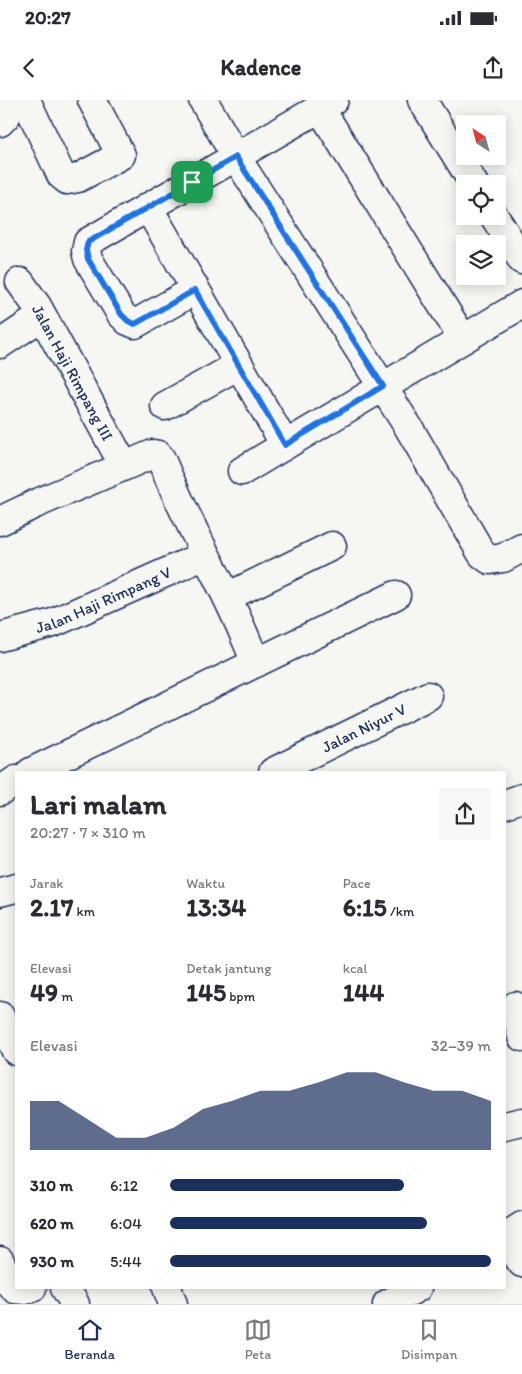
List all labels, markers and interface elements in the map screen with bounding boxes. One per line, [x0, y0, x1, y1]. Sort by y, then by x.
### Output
text: 20:27 [25, 6, 71, 29]
icon: back [15, 54, 43, 82]
text: Kadence [221, 54, 301, 81]
icon: share [479, 54, 507, 82]
north arrow [456, 115, 506, 165]
map controls [456, 115, 506, 285]
pin [171, 161, 213, 203]
icon: arrive [178, 168, 206, 196]
button: locate [456, 175, 506, 225]
button: layers [456, 235, 506, 285]
street label: Jalan Haji Rimpang III [28, 301, 118, 444]
street label: Jalan Haji Rimpang V [34, 562, 174, 637]
street label: Jalan Niyur V [319, 699, 409, 756]
text: Lari malam [30, 787, 166, 821]
button: share [439, 788, 491, 840]
text: 20:27 · 7 × 310 m [30, 823, 146, 842]
text: Jarak [30, 875, 63, 892]
text: Waktu [186, 875, 225, 892]
text: Pace [343, 875, 371, 892]
text: 2.17 [30, 892, 73, 922]
text: 13:34 [186, 892, 246, 922]
text: 6:15 [343, 892, 387, 922]
text: km [73, 903, 95, 920]
text: /km [387, 903, 414, 920]
text: Elevasi [30, 960, 72, 977]
text: Detak jantung [186, 960, 271, 977]
text: kcal [343, 960, 368, 977]
text: 49 [30, 977, 58, 1007]
text: 145 [186, 977, 226, 1007]
text: 144 [343, 977, 384, 1007]
text: m [58, 988, 73, 1005]
text: bpm [226, 988, 255, 1005]
text: Elevasi [30, 1036, 78, 1055]
text: 32–39 m [431, 1036, 491, 1055]
text: 310 m [30, 1176, 73, 1195]
text: 6:12 [110, 1176, 138, 1195]
text: 620 m [30, 1214, 74, 1233]
text: 6:04 [110, 1214, 142, 1233]
text: 930 m [30, 1252, 74, 1271]
text: 5:44 [110, 1252, 142, 1271]
tab: Beranda [64, 1316, 115, 1363]
tab: Peta [244, 1316, 272, 1363]
tab: Disimpan [401, 1316, 458, 1363]

